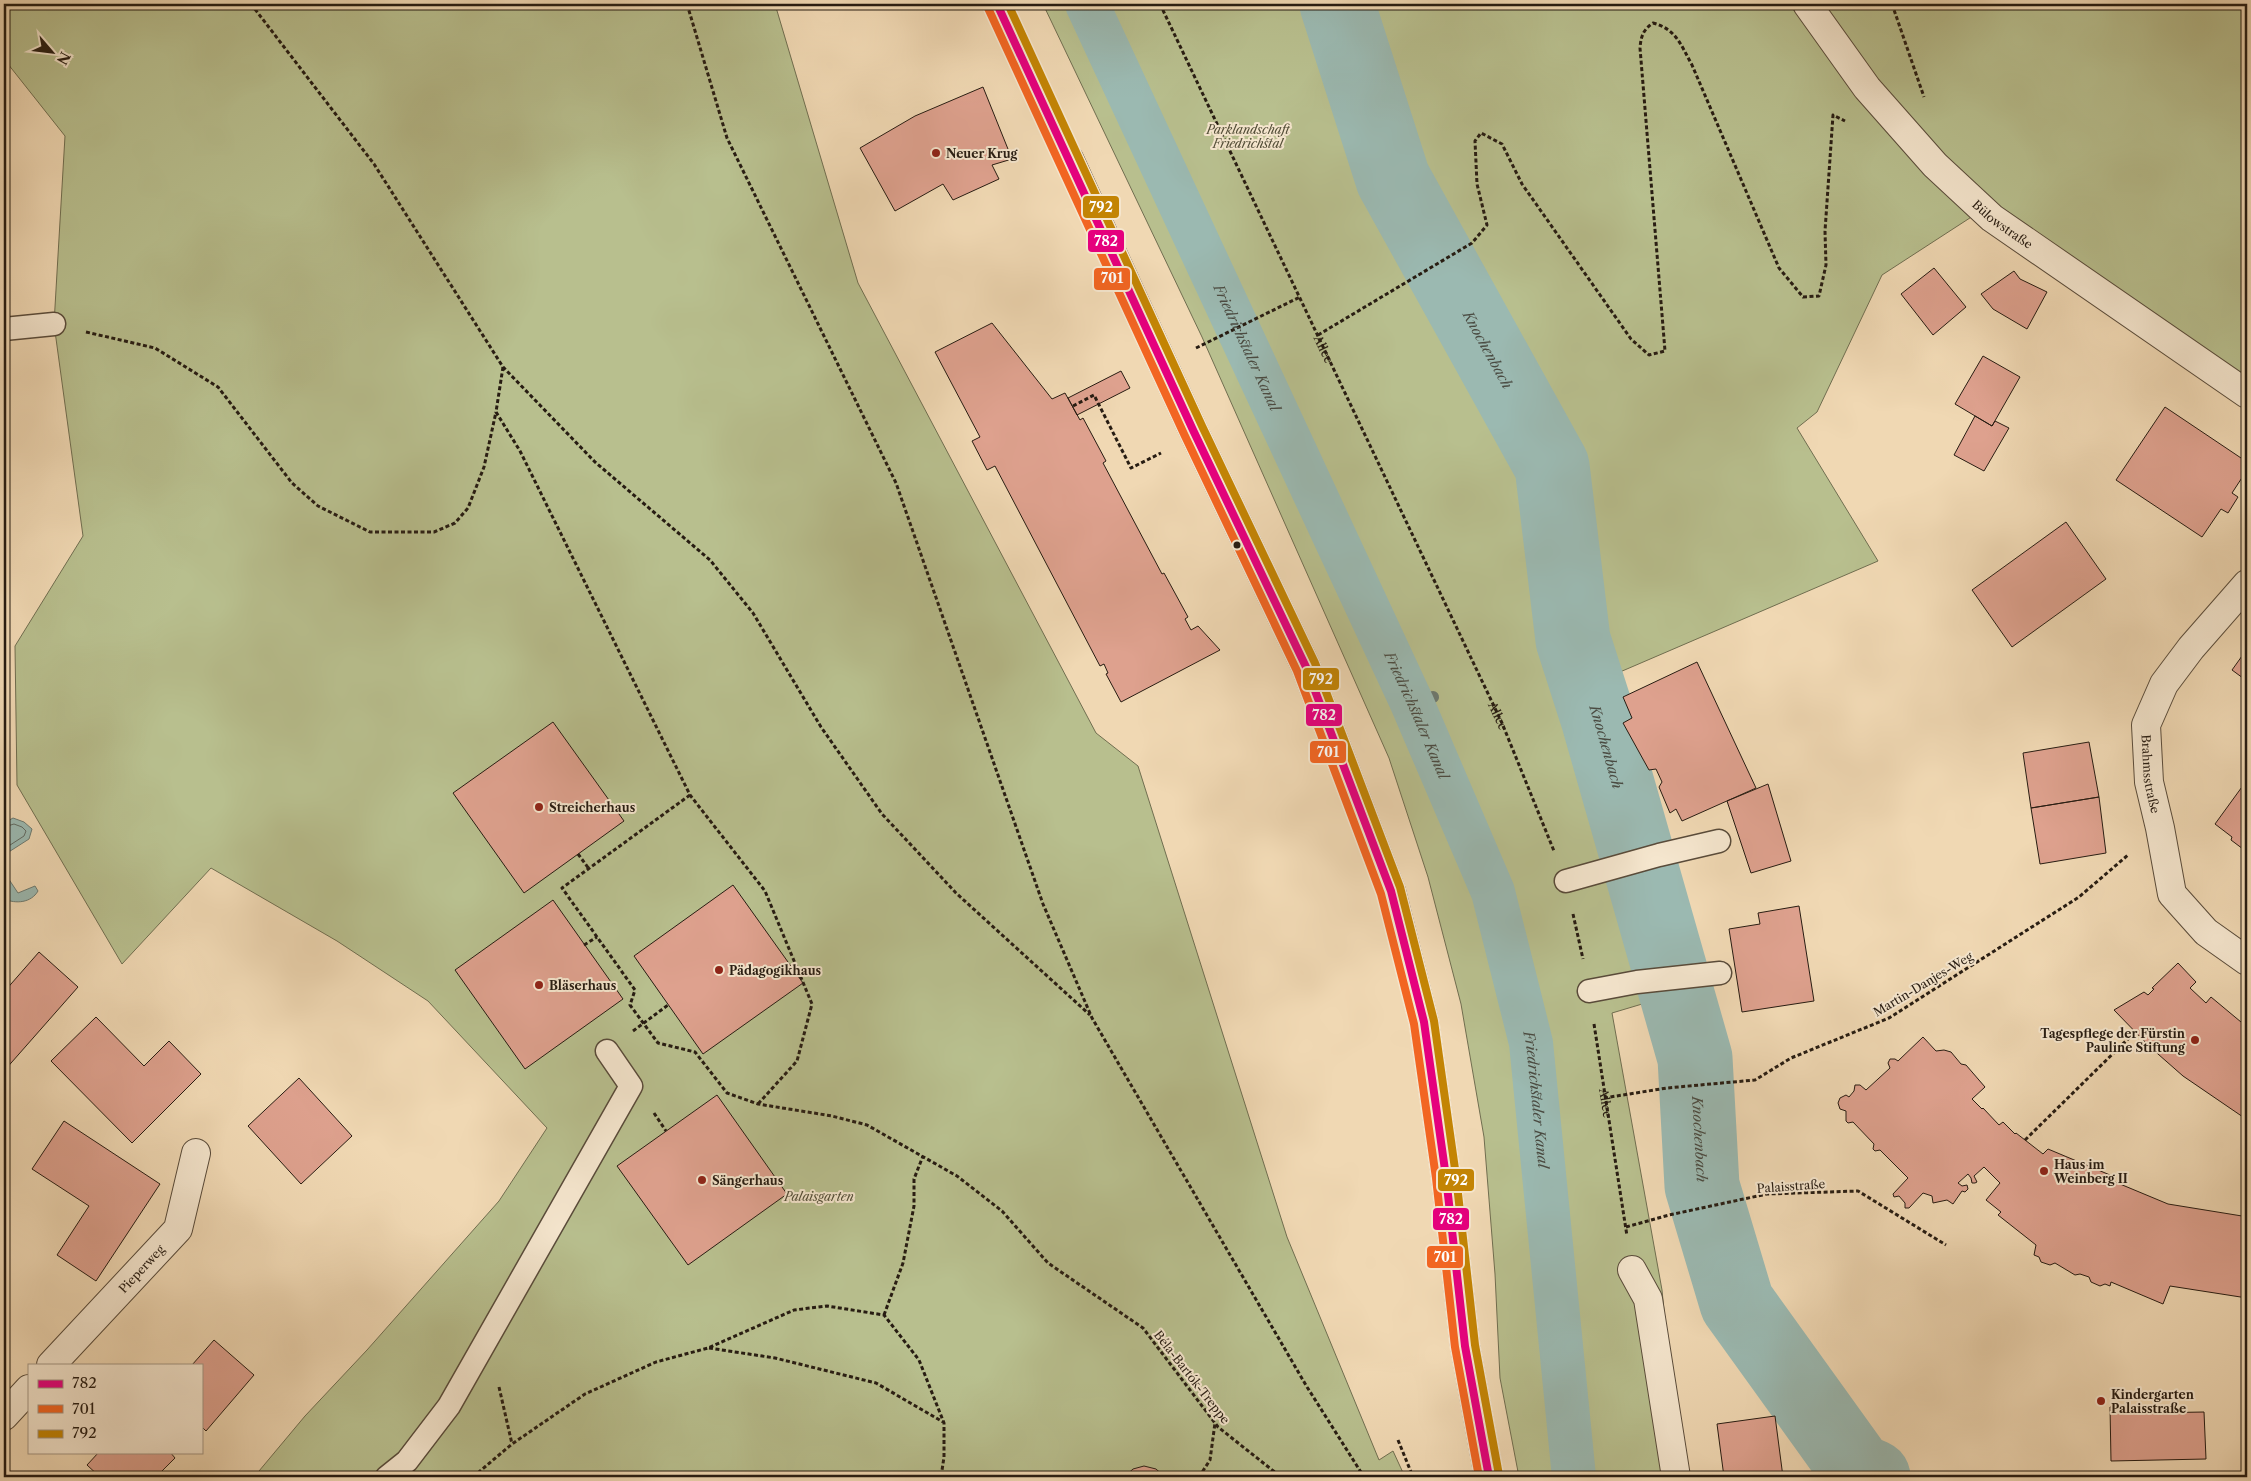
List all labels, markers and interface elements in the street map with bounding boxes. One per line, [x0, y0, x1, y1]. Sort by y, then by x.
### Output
north arrow [28, 28, 78, 78]
text: N [53, 49, 74, 68]
park label: Parklandschaft Friedrichstal [1205, 122, 1291, 151]
place label: Neuer Krug [946, 146, 1019, 161]
marker: Neuer Krug [930, 147, 942, 159]
line badge: 792 [1082, 195, 1120, 219]
street label: Bülowstraße [1970, 196, 2036, 252]
text: 792 [1089, 198, 1113, 216]
line badge: 782 [1087, 229, 1125, 253]
text: 782 [1094, 232, 1118, 250]
line badge: 701 [1093, 267, 1131, 291]
text: 701 [1101, 269, 1124, 287]
water label: Friedrichstaler Kanal [1209, 280, 1285, 415]
water label: Knochenbach [1458, 307, 1516, 392]
street label: Allee [1311, 332, 1337, 366]
unlabelled marker [1232, 540, 1242, 550]
water label: Friedrichstaler Kanal [1380, 648, 1453, 783]
line badge: 792 [1302, 667, 1340, 691]
text: 792 [1309, 670, 1333, 688]
street label: Allee [1485, 698, 1512, 732]
water label: Knochenbach [1585, 702, 1627, 791]
line badge: 782 [1305, 703, 1343, 727]
text: 782 [1312, 706, 1336, 724]
street label: Brahmsstraße [2139, 734, 2164, 815]
line badge: 701 [1309, 740, 1347, 764]
text: 701 [1317, 743, 1340, 761]
place label: Streicherhaus [549, 800, 636, 815]
marker: Streicherhaus [533, 801, 545, 813]
street label: Martin-Danjes-Weg [1871, 948, 1976, 1020]
place label: Pädagogikhaus [729, 963, 822, 978]
marker: Pädagogikhaus [713, 964, 725, 976]
place label: Bläserhaus [549, 978, 617, 993]
marker: Bläserhaus [533, 979, 545, 991]
place label: Tagespflege der Fürstin Pauline Stiftung [2040, 1026, 2186, 1055]
water label: Friedrichstaler Kanal [1519, 1028, 1553, 1171]
marker: Tagespflege der Fürstin Pauline Stiftung [2189, 1034, 2201, 1046]
street label: Allee [1596, 1086, 1616, 1119]
water label: Knochenbach [1688, 1095, 1711, 1183]
place label: Haus im Weinberg II [2053, 1157, 2128, 1186]
marker: Haus im Weinberg II [2038, 1165, 2050, 1177]
line badge: 792 [1437, 1168, 1475, 1192]
text: 792 [1444, 1171, 1468, 1189]
place label: Sängerhaus [712, 1173, 784, 1188]
marker: Sängerhaus [696, 1174, 708, 1186]
street label: Palaisstraße [1756, 1176, 1826, 1196]
park label: Palaisgarten [783, 1189, 854, 1204]
line badge: 782 [1432, 1207, 1470, 1231]
text: 782 [1439, 1210, 1463, 1228]
street label: Pieperweg [115, 1241, 168, 1296]
line badge: 701 [1426, 1245, 1464, 1269]
text: 701 [1434, 1248, 1457, 1266]
street label: Béla-Bartók-Treppe [1151, 1327, 1233, 1427]
legend [28, 1364, 202, 1454]
text: 782 [72, 1373, 97, 1392]
place label: Kindergarten Palaisstraße [2111, 1387, 2195, 1416]
marker: Kindergarten Palaisstraße [2095, 1395, 2107, 1407]
text: 701 [72, 1399, 96, 1418]
text: 792 [72, 1423, 97, 1442]

